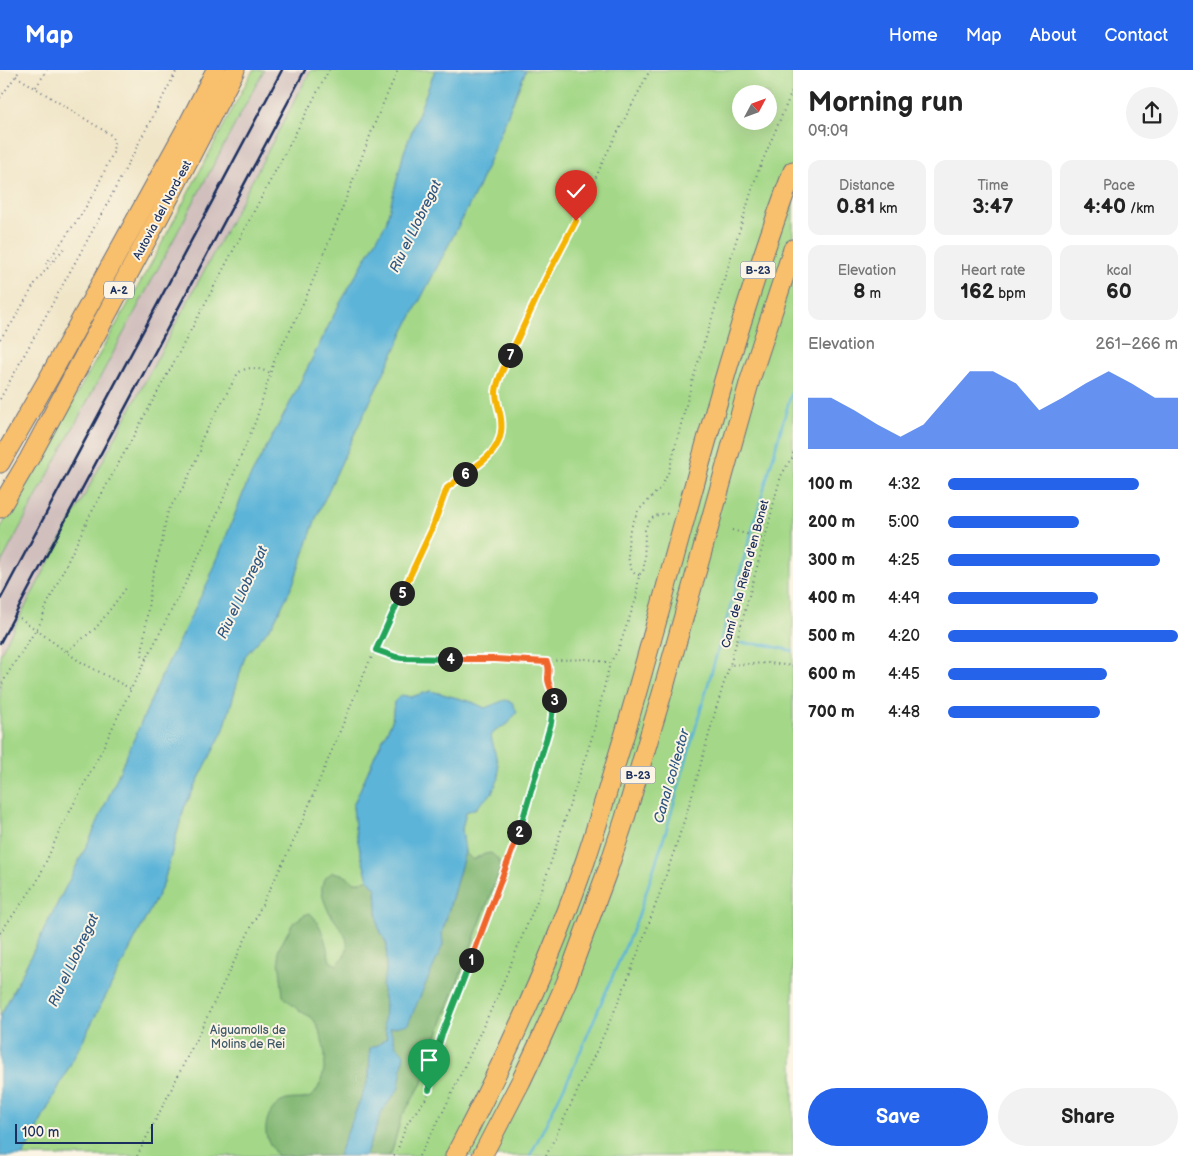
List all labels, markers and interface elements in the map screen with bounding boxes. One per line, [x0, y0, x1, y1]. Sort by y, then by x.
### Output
text: Map [25, 21, 73, 50]
text: Home [889, 25, 938, 46]
text: Map [966, 25, 1002, 46]
text: About [1030, 25, 1077, 46]
text: Contact [1105, 25, 1168, 46]
north arrow [732, 85, 778, 130]
map controls [732, 85, 777, 130]
text: Morning run [808, 86, 963, 119]
button: share [1126, 87, 1178, 139]
text: 09:09 [808, 122, 849, 141]
street label: Autovia del Nord-est [130, 158, 195, 263]
pin [555, 170, 597, 221]
water label: Riu el Llobregat [386, 177, 445, 275]
icon: check [562, 177, 590, 205]
text: Distance [839, 177, 895, 194]
text: Time [977, 177, 1009, 194]
text: Pace [1103, 177, 1135, 194]
text: 0.81 [836, 194, 875, 219]
text: 3:47 [972, 194, 1014, 219]
text: 4:40 [1083, 194, 1126, 219]
text: km [875, 200, 898, 217]
text: /km [1126, 200, 1155, 217]
road number: B-23 [740, 262, 776, 278]
text: Elevation [838, 262, 896, 279]
text: Heart rate [961, 262, 1025, 279]
text: kcal [1106, 262, 1132, 279]
text: 8 [853, 279, 866, 304]
text: 162 [960, 279, 994, 304]
text: 60 [1106, 279, 1132, 304]
road number: A-2 [104, 282, 134, 298]
text: m [866, 285, 881, 302]
text: bpm [994, 285, 1026, 302]
text: Elevation [808, 335, 875, 354]
text: 261–266 m [1096, 335, 1178, 354]
pin: 7 [498, 342, 522, 368]
text: 7 [507, 347, 514, 364]
pin: 6 [452, 462, 478, 486]
text: 6 [461, 466, 470, 483]
text: 100 m [808, 475, 853, 494]
text: 4:32 [888, 475, 920, 494]
street label: Camí de la Riera d'en Bonet [718, 498, 773, 650]
text: 200 m [808, 513, 855, 532]
text: 5:00 [888, 513, 919, 532]
water label: Riu el Llobregat [214, 543, 272, 641]
text: 300 m [808, 551, 855, 570]
text: 4:25 [888, 551, 920, 570]
pin: 5 [390, 580, 414, 606]
text: 5 [398, 585, 407, 602]
text: 400 m [808, 589, 855, 608]
text: 4:49 [888, 589, 920, 608]
text: 500 m [808, 627, 855, 646]
text: 4:20 [888, 627, 920, 646]
pin: 4 [438, 646, 462, 672]
text: 4 [446, 651, 455, 668]
text: 600 m [808, 665, 856, 684]
text: 4:45 [888, 665, 920, 684]
pin: 3 [542, 688, 566, 712]
text: 3 [550, 692, 559, 709]
text: 700 m [808, 703, 855, 722]
text: 4:48 [888, 703, 920, 722]
water label: Canal col·lector [650, 726, 693, 825]
road number: B-23 [620, 766, 656, 784]
pin: 2 [506, 820, 532, 844]
text: 2 [515, 824, 524, 841]
water label: Riu el Llobregat [45, 911, 103, 1009]
pin: 1 [458, 948, 484, 972]
text: 1 [469, 952, 474, 969]
park label: Aiguamolls de Molins de Rei [210, 1023, 286, 1052]
pin [408, 1039, 450, 1090]
icon: arrive [415, 1046, 443, 1074]
button: Save [808, 1088, 988, 1146]
button: Share [998, 1088, 1178, 1146]
scale bar [15, 1121, 152, 1144]
text: 100 m [22, 1124, 59, 1141]

